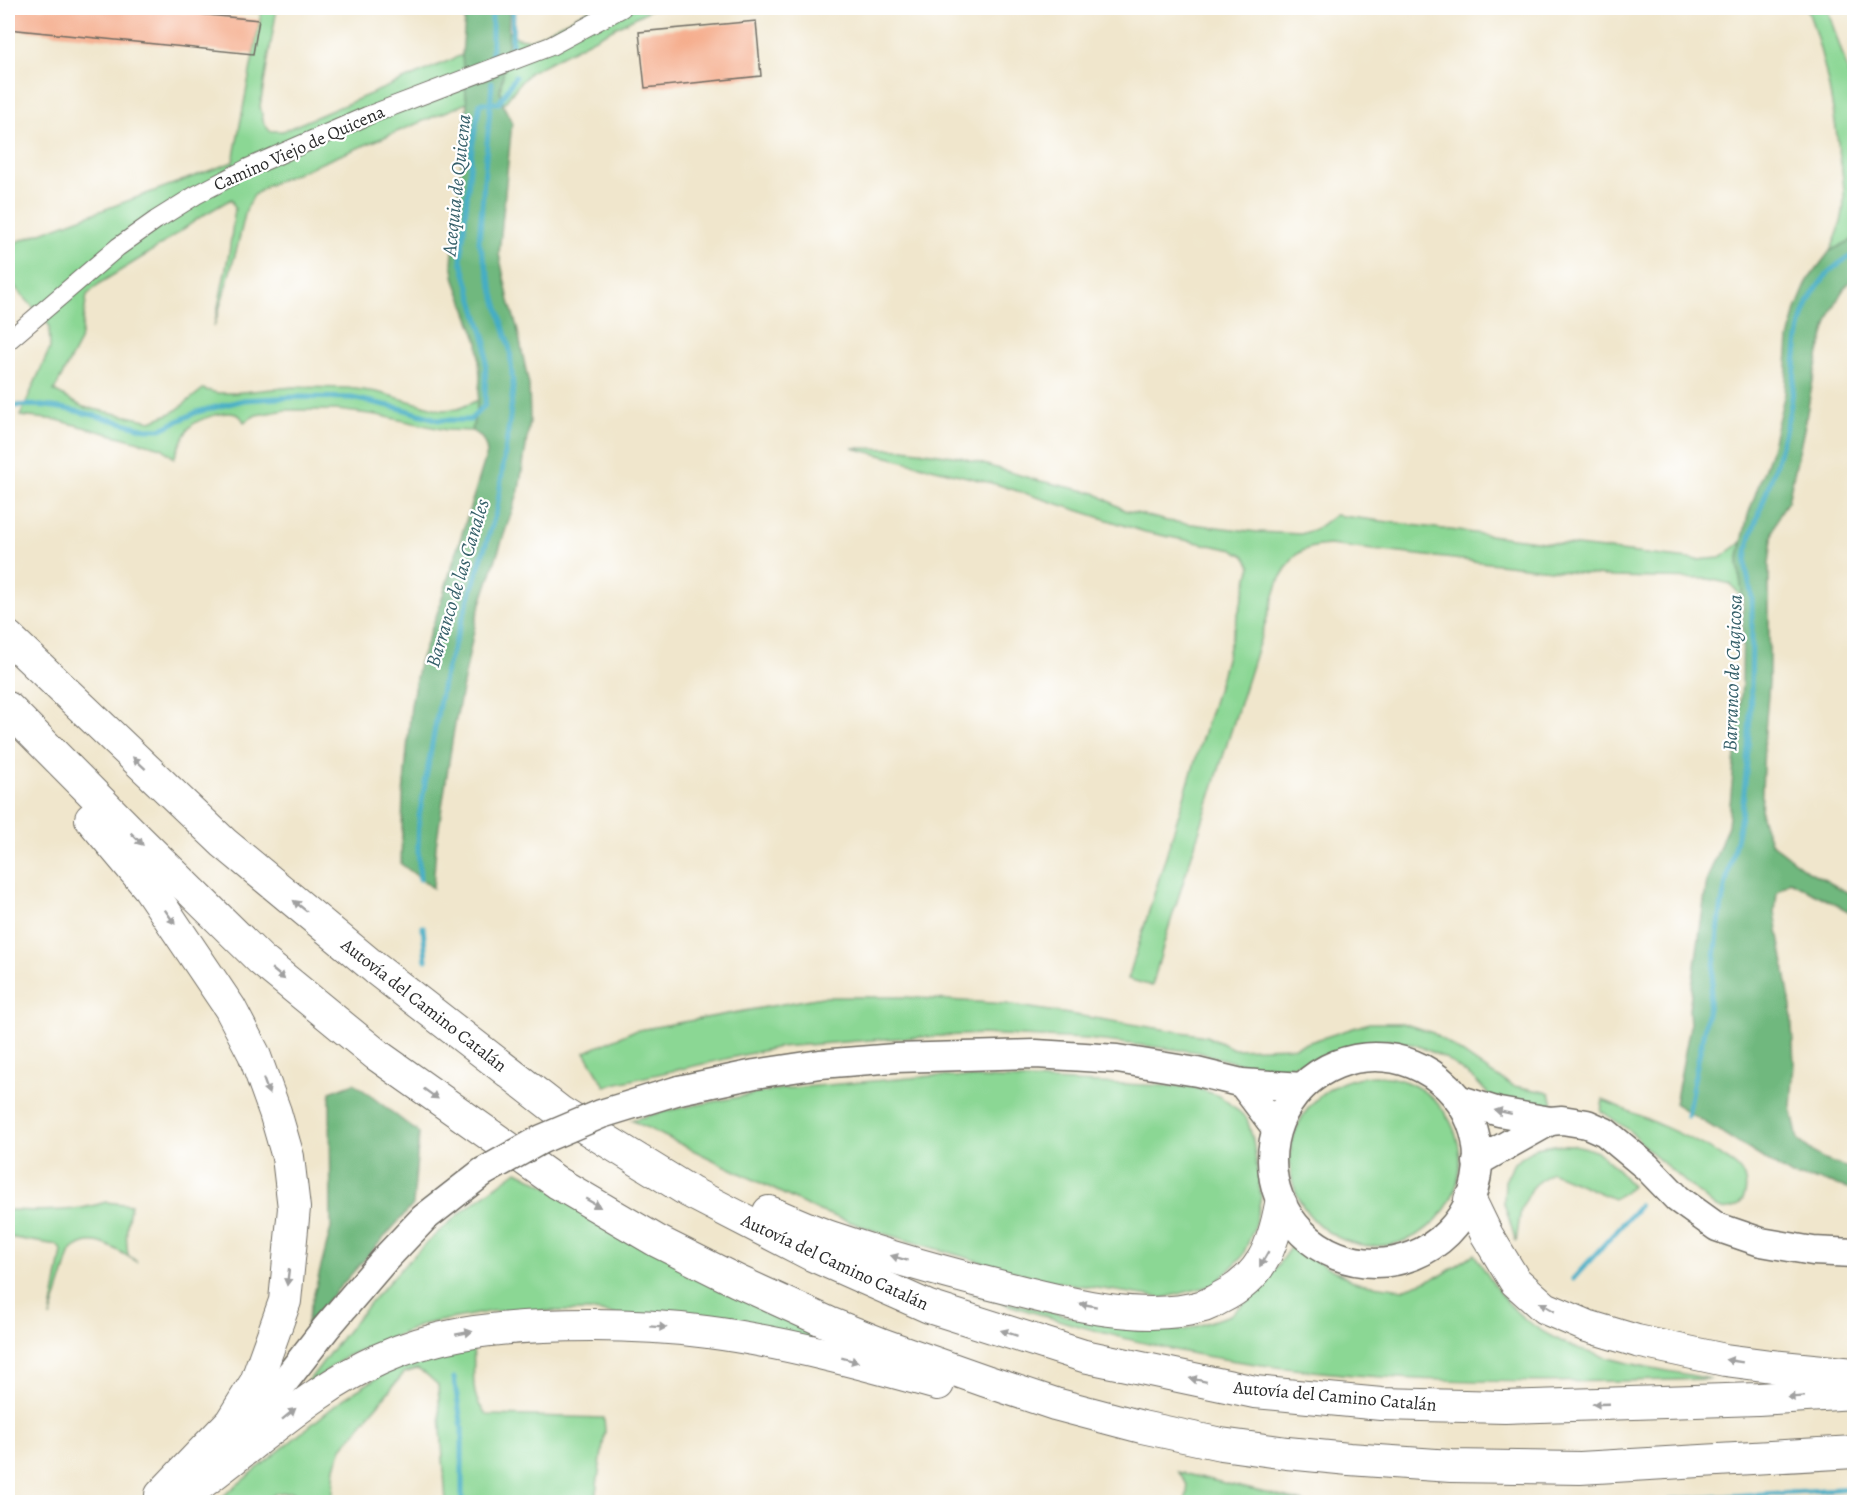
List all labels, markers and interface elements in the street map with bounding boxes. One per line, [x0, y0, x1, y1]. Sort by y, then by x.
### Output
street label: Camino Viejo de Quicena [210, 99, 389, 197]
water label: Acequia de Quicena [436, 113, 477, 258]
water label: Barranco de las Canales [419, 496, 496, 671]
water label: Barranco de Cagicosa [1716, 594, 1749, 752]
one-way arrow [131, 756, 146, 770]
one-way arrow [130, 831, 144, 845]
one-way arrow [293, 900, 308, 913]
one-way arrow [164, 909, 176, 925]
street label: Autovía del Camino Catalán [335, 932, 512, 1077]
one-way arrow [270, 967, 286, 980]
one-way arrow [261, 1077, 271, 1095]
one-way arrow [423, 1088, 439, 1100]
one-way arrow [1494, 1107, 1513, 1117]
one-way arrow [585, 1198, 602, 1208]
street label: Autovía del Camino Catalán [737, 1208, 933, 1316]
one-way arrow [1258, 1251, 1269, 1267]
one-way arrow [890, 1253, 908, 1262]
one-way arrow [283, 1268, 293, 1287]
one-way arrow [1078, 1301, 1097, 1310]
one-way arrow [1539, 1302, 1556, 1313]
one-way arrow [649, 1323, 668, 1332]
one-way arrow [1000, 1327, 1018, 1337]
one-way arrow [454, 1328, 473, 1337]
one-way arrow [841, 1356, 859, 1365]
one-way arrow [1724, 1356, 1743, 1365]
one-way arrow [1188, 1375, 1207, 1384]
street label: Autovía del Camino Catalán [1231, 1375, 1438, 1417]
one-way arrow [1787, 1392, 1806, 1402]
one-way arrow [1592, 1400, 1611, 1409]
one-way arrow [281, 1409, 296, 1421]

